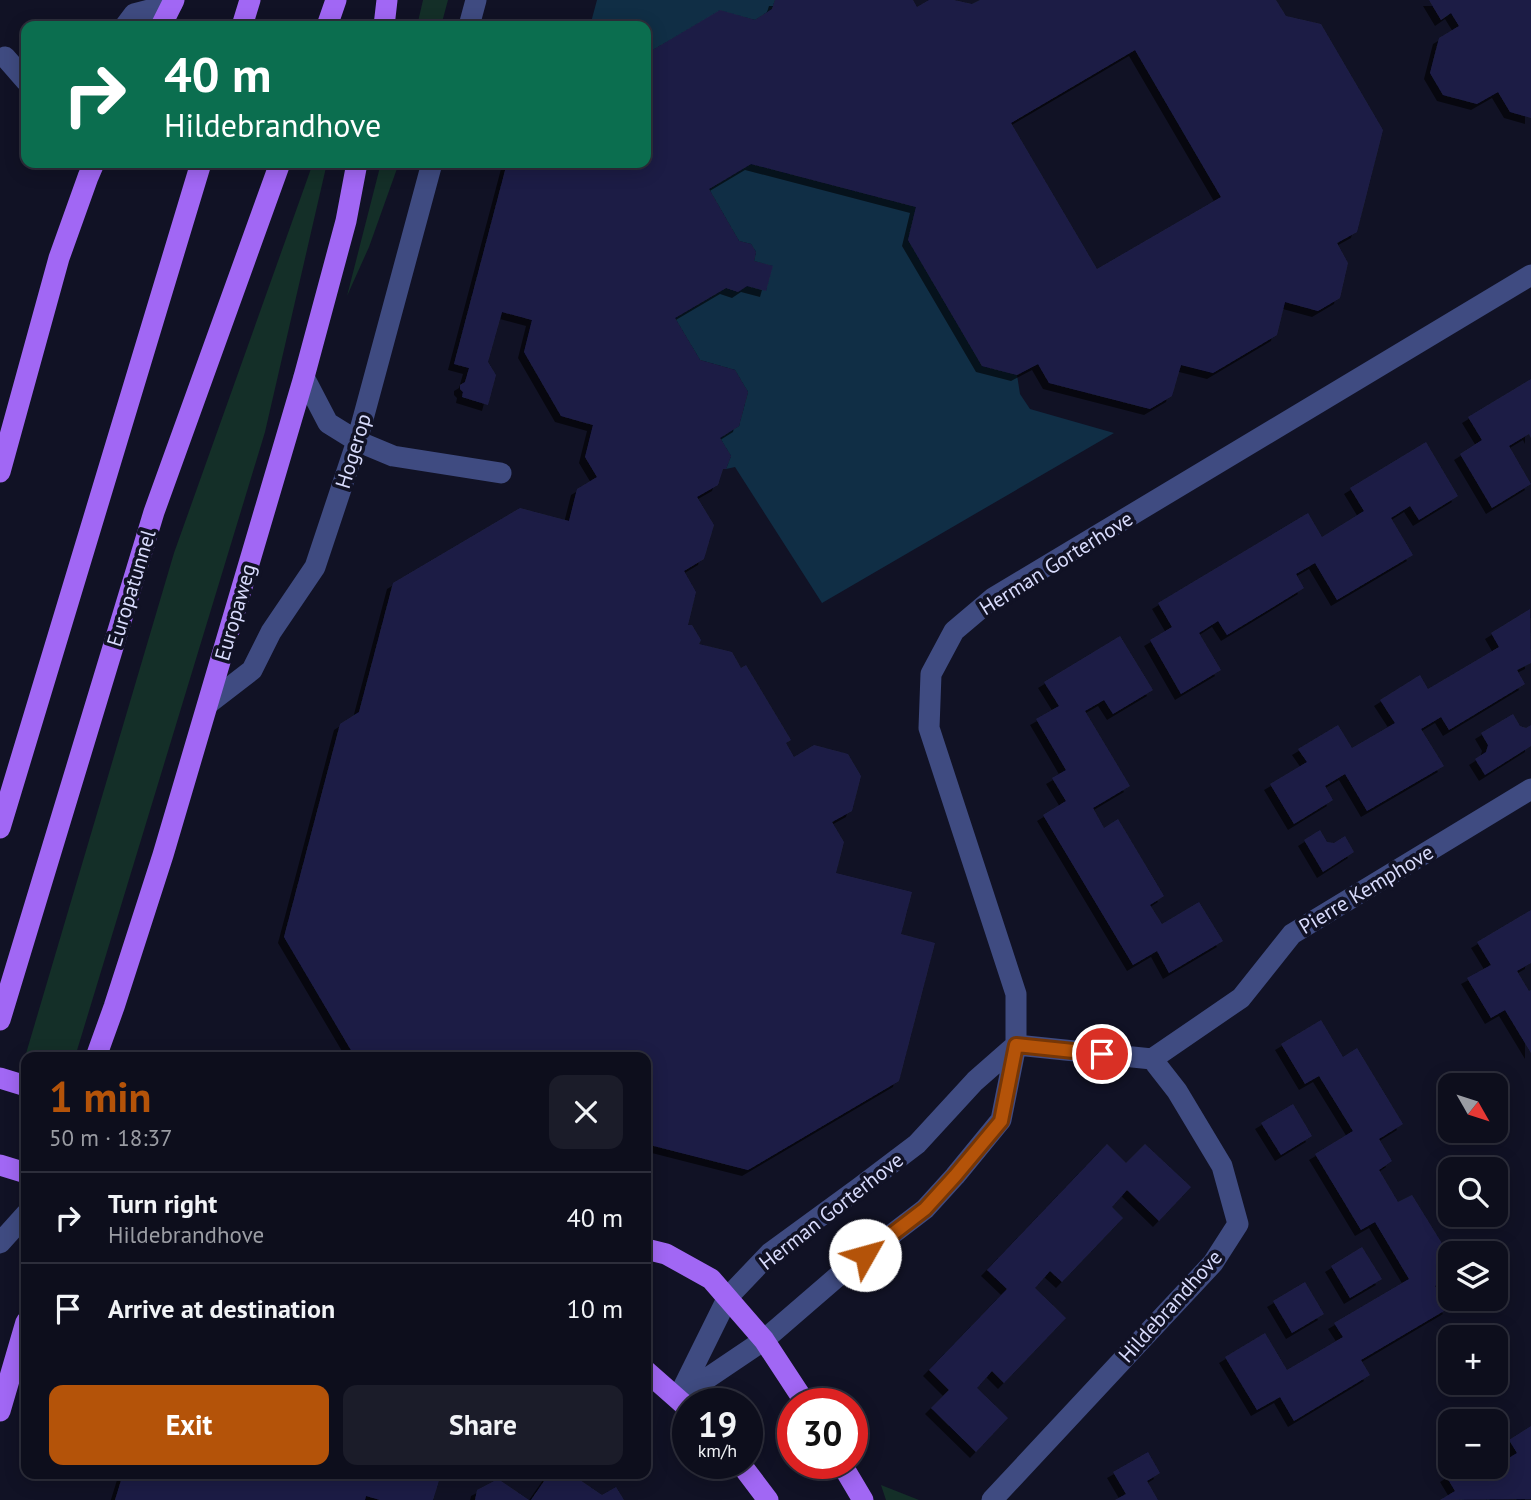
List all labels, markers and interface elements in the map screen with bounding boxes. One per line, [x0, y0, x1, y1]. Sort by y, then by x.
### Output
text: 40 m [164, 42, 271, 106]
icon: right [49, 49, 140, 140]
text: Hildebrandhove [164, 104, 381, 146]
street label: Hogerop [329, 410, 377, 492]
street label: Herman Gorterhove [974, 505, 1138, 621]
street label: Europatunnel [100, 526, 162, 650]
street label: Europaweg [208, 560, 262, 664]
street label: Pierre Kemphove [1294, 838, 1438, 940]
pin [1072, 1024, 1132, 1084]
icon: arrive [1083, 1035, 1121, 1073]
text: 1 min [49, 1069, 151, 1124]
north arrow [1438, 1073, 1508, 1143]
map controls [1438, 1073, 1508, 1479]
button: close [549, 1075, 623, 1149]
text: 50 m · 18:37 [49, 1123, 173, 1152]
street label: Herman Gorterhove [753, 1146, 909, 1276]
button: search [1438, 1157, 1508, 1227]
text: Turn right [108, 1187, 217, 1220]
icon: right [49, 1199, 87, 1237]
text: 40 m [567, 1201, 623, 1234]
position arrow [828, 1218, 902, 1292]
text: Hildebrandhove [108, 1220, 264, 1249]
button: layers [1438, 1241, 1508, 1311]
street label: Hildebrandhove [1112, 1244, 1228, 1368]
icon: arrive [49, 1290, 87, 1328]
text: Arrive at destination [108, 1292, 335, 1325]
text: 10 m [567, 1292, 623, 1325]
button: + [1438, 1325, 1508, 1395]
button: Exit [49, 1385, 329, 1465]
button: Share [343, 1385, 623, 1465]
speed limit sign: 30 [777, 1388, 868, 1479]
text: 19 [698, 1401, 737, 1447]
button: − [1438, 1409, 1508, 1479]
text: km/h [698, 1439, 737, 1462]

